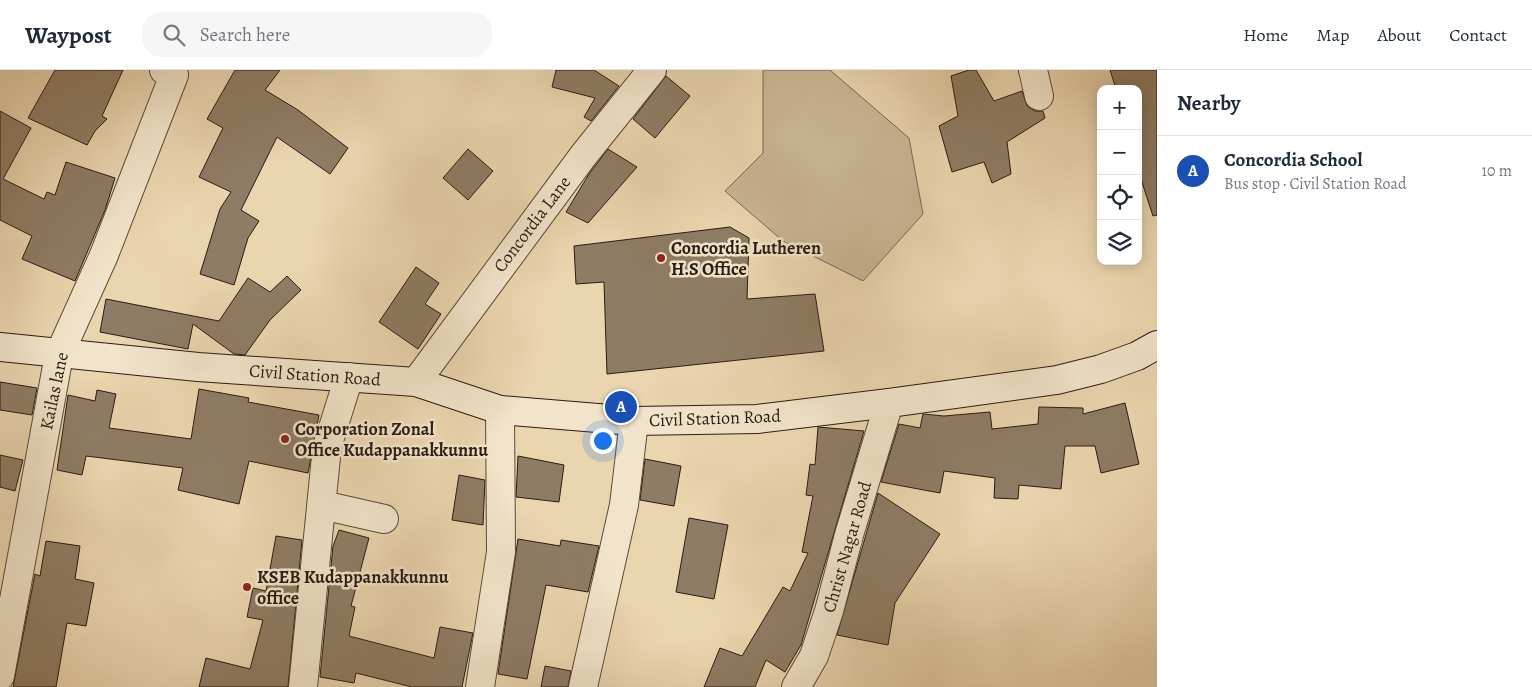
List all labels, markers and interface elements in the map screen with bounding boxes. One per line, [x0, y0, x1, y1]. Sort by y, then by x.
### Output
search box [142, 12, 492, 57]
text: Waypost [25, 19, 112, 51]
icon: search [160, 21, 188, 49]
text: Search here [200, 22, 290, 48]
text: Home [1243, 23, 1288, 47]
text: Map [1316, 23, 1349, 47]
text: About [1377, 23, 1421, 47]
text: Contact [1449, 23, 1507, 47]
map controls [1097, 85, 1142, 265]
button: + [1097, 85, 1142, 130]
text: Nearby [1177, 89, 1240, 117]
button: − [1097, 130, 1142, 175]
text: Concordia School [1224, 147, 1362, 173]
text: A [1188, 160, 1198, 182]
text: 10 m [1482, 160, 1512, 182]
street label: Concordia Lane [488, 171, 576, 277]
text: Bus stop · Civil Station Road [1224, 173, 1407, 195]
button: locate [1097, 175, 1142, 220]
button: layers [1097, 220, 1142, 265]
place label: Concordia Lutheren H.S Office [671, 236, 821, 281]
marker: Concordia Lutheren H.S Office [655, 252, 667, 264]
street label: Kailas lane [34, 350, 74, 432]
street label: Civil Station Road [248, 358, 382, 392]
pin: A [605, 388, 637, 426]
street label: Civil Station Road [649, 404, 782, 432]
place label: Corporation Zonal Office Kudappanakkunnu [295, 417, 488, 462]
your location [590, 428, 616, 454]
marker: Corporation Zonal Office Kudappanakkunnu [279, 433, 291, 445]
street label: Christ Nagar Road [817, 478, 877, 616]
place label: KSEB Kudappanakkunnu office [257, 565, 449, 610]
marker: KSEB Kudappanakkunnu office [241, 581, 253, 593]

